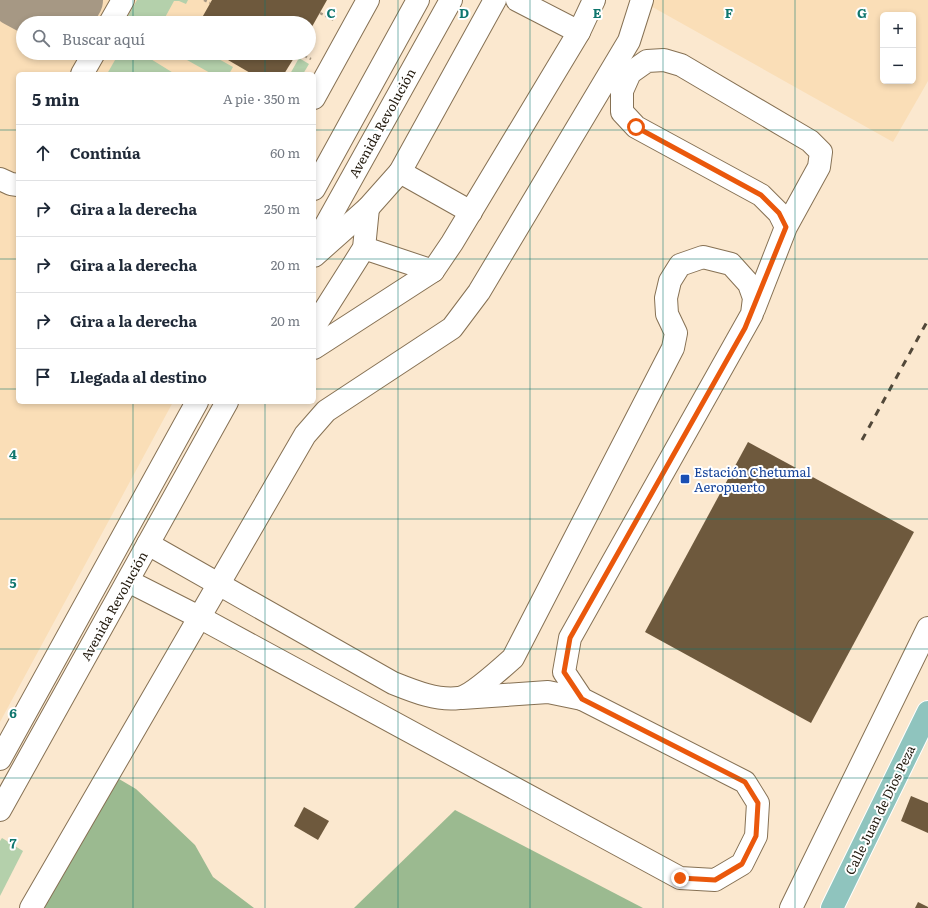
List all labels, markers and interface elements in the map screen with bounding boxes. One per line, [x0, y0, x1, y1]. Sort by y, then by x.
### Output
text: C [326, 3, 336, 22]
text: D [459, 3, 469, 22]
text: E [593, 3, 602, 22]
text: F [725, 3, 733, 22]
text: G [857, 3, 867, 22]
map controls [880, 12, 916, 84]
button: + [880, 12, 916, 48]
search box [16, 16, 316, 60]
icon: search [30, 27, 52, 49]
text: Buscar aquí [62, 27, 145, 50]
button: − [880, 48, 916, 84]
street label: Avenida Revolución [344, 64, 420, 181]
text: 5 min [32, 86, 80, 111]
text: A pie · 350 m [223, 89, 300, 108]
route start [627, 118, 645, 136]
text: Continúa [70, 141, 141, 164]
icon: ahead [32, 142, 54, 164]
text: 60 m [270, 143, 300, 162]
text: Gira a la derecha [70, 197, 197, 220]
icon: right [32, 198, 54, 220]
text: 250 m [264, 199, 300, 218]
text: Gira a la derecha [70, 253, 197, 276]
icon: right [32, 254, 54, 276]
text: 20 m [271, 255, 300, 274]
text: Gira a la derecha [70, 309, 197, 332]
icon: right [32, 310, 54, 332]
text: 20 m [271, 311, 300, 330]
text: Llegada al destino [70, 365, 207, 388]
icon: arrive [32, 366, 54, 388]
text: 4 [9, 444, 17, 463]
place label: Estación Chetumal Aeropuerto [694, 462, 812, 496]
marker: Estación Chetumal Aeropuerto [679, 473, 691, 485]
street label: Avenida Revolución [76, 547, 152, 664]
text: 5 [9, 573, 17, 592]
text: 6 [9, 703, 17, 722]
street label: Calle Juan de Dios Peza [840, 742, 919, 878]
text: 7 [9, 833, 17, 852]
route end [671, 869, 689, 887]

